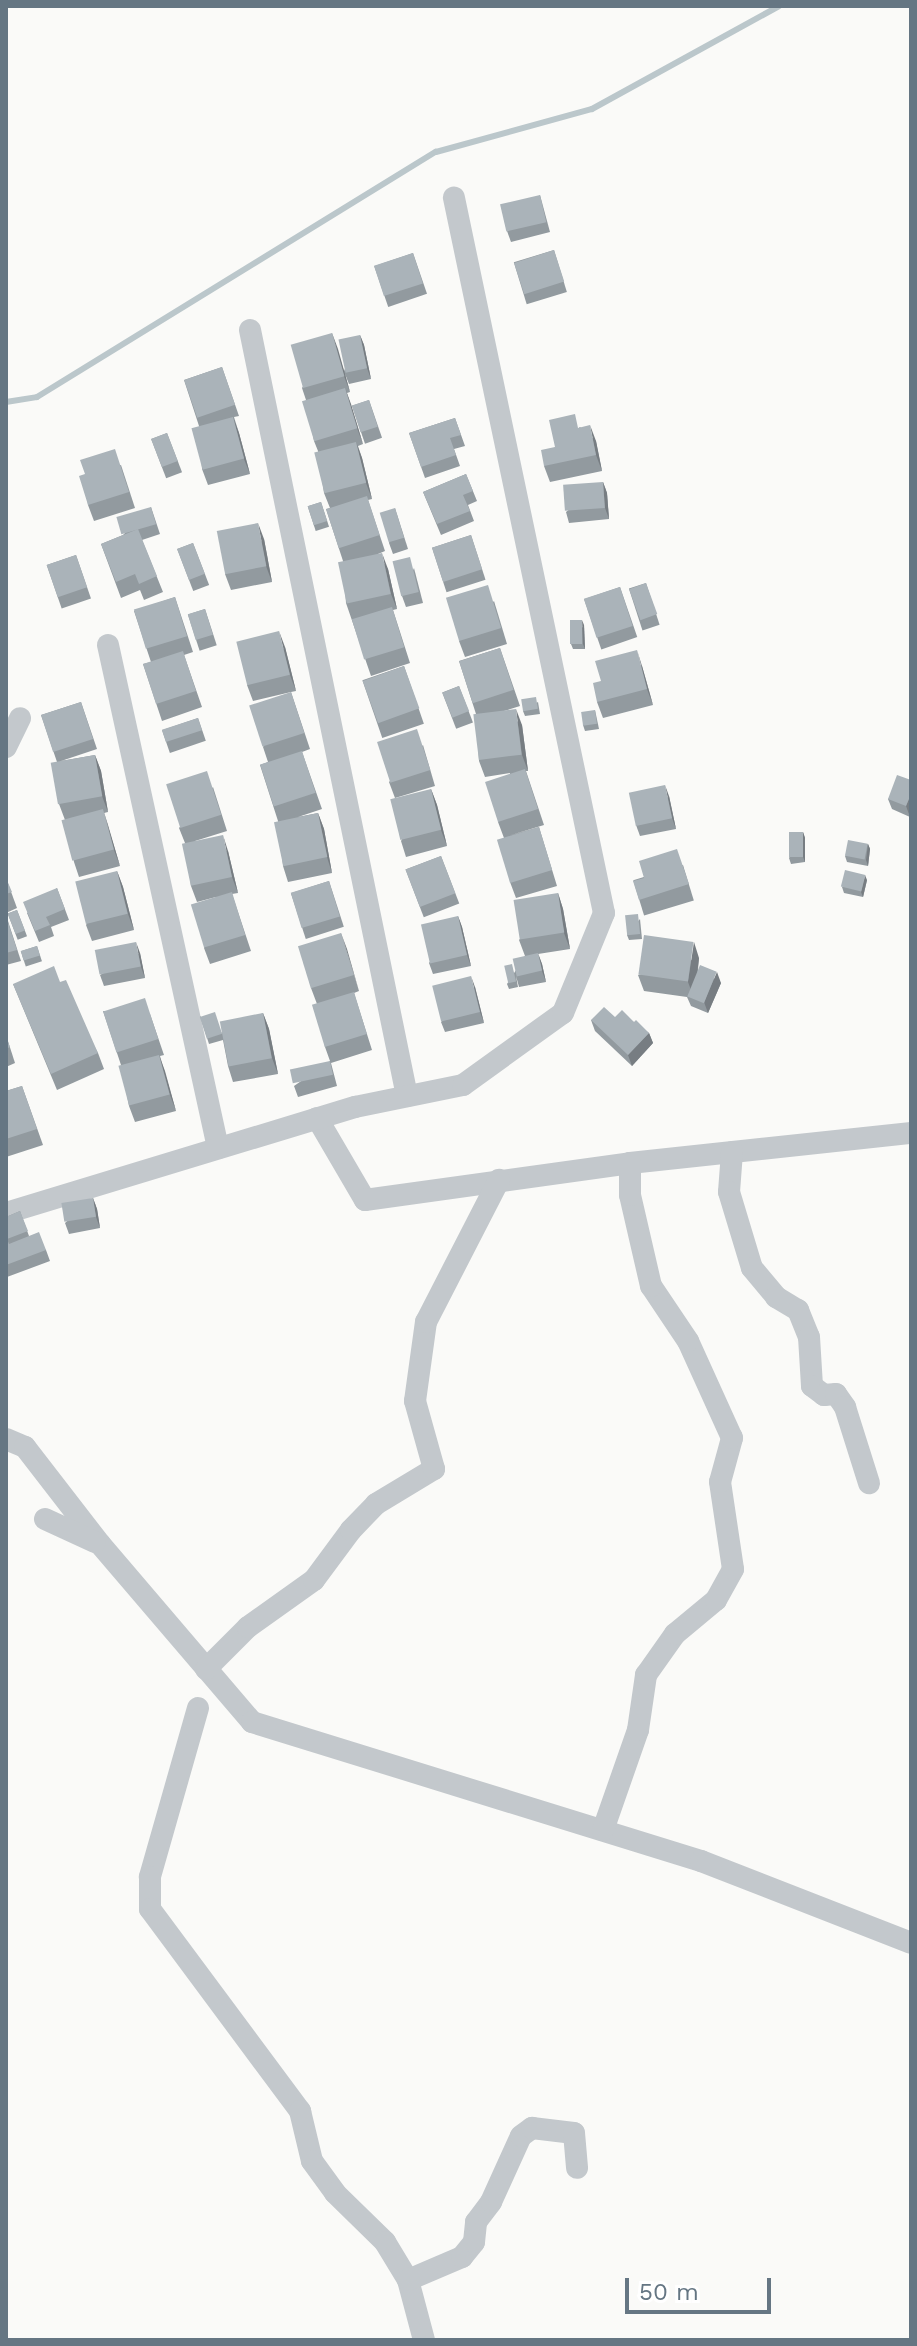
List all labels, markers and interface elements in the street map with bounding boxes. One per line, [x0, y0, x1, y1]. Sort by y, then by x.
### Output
scale bar [629, 2262, 775, 2312]
text: 50 m [639, 2278, 699, 2306]

